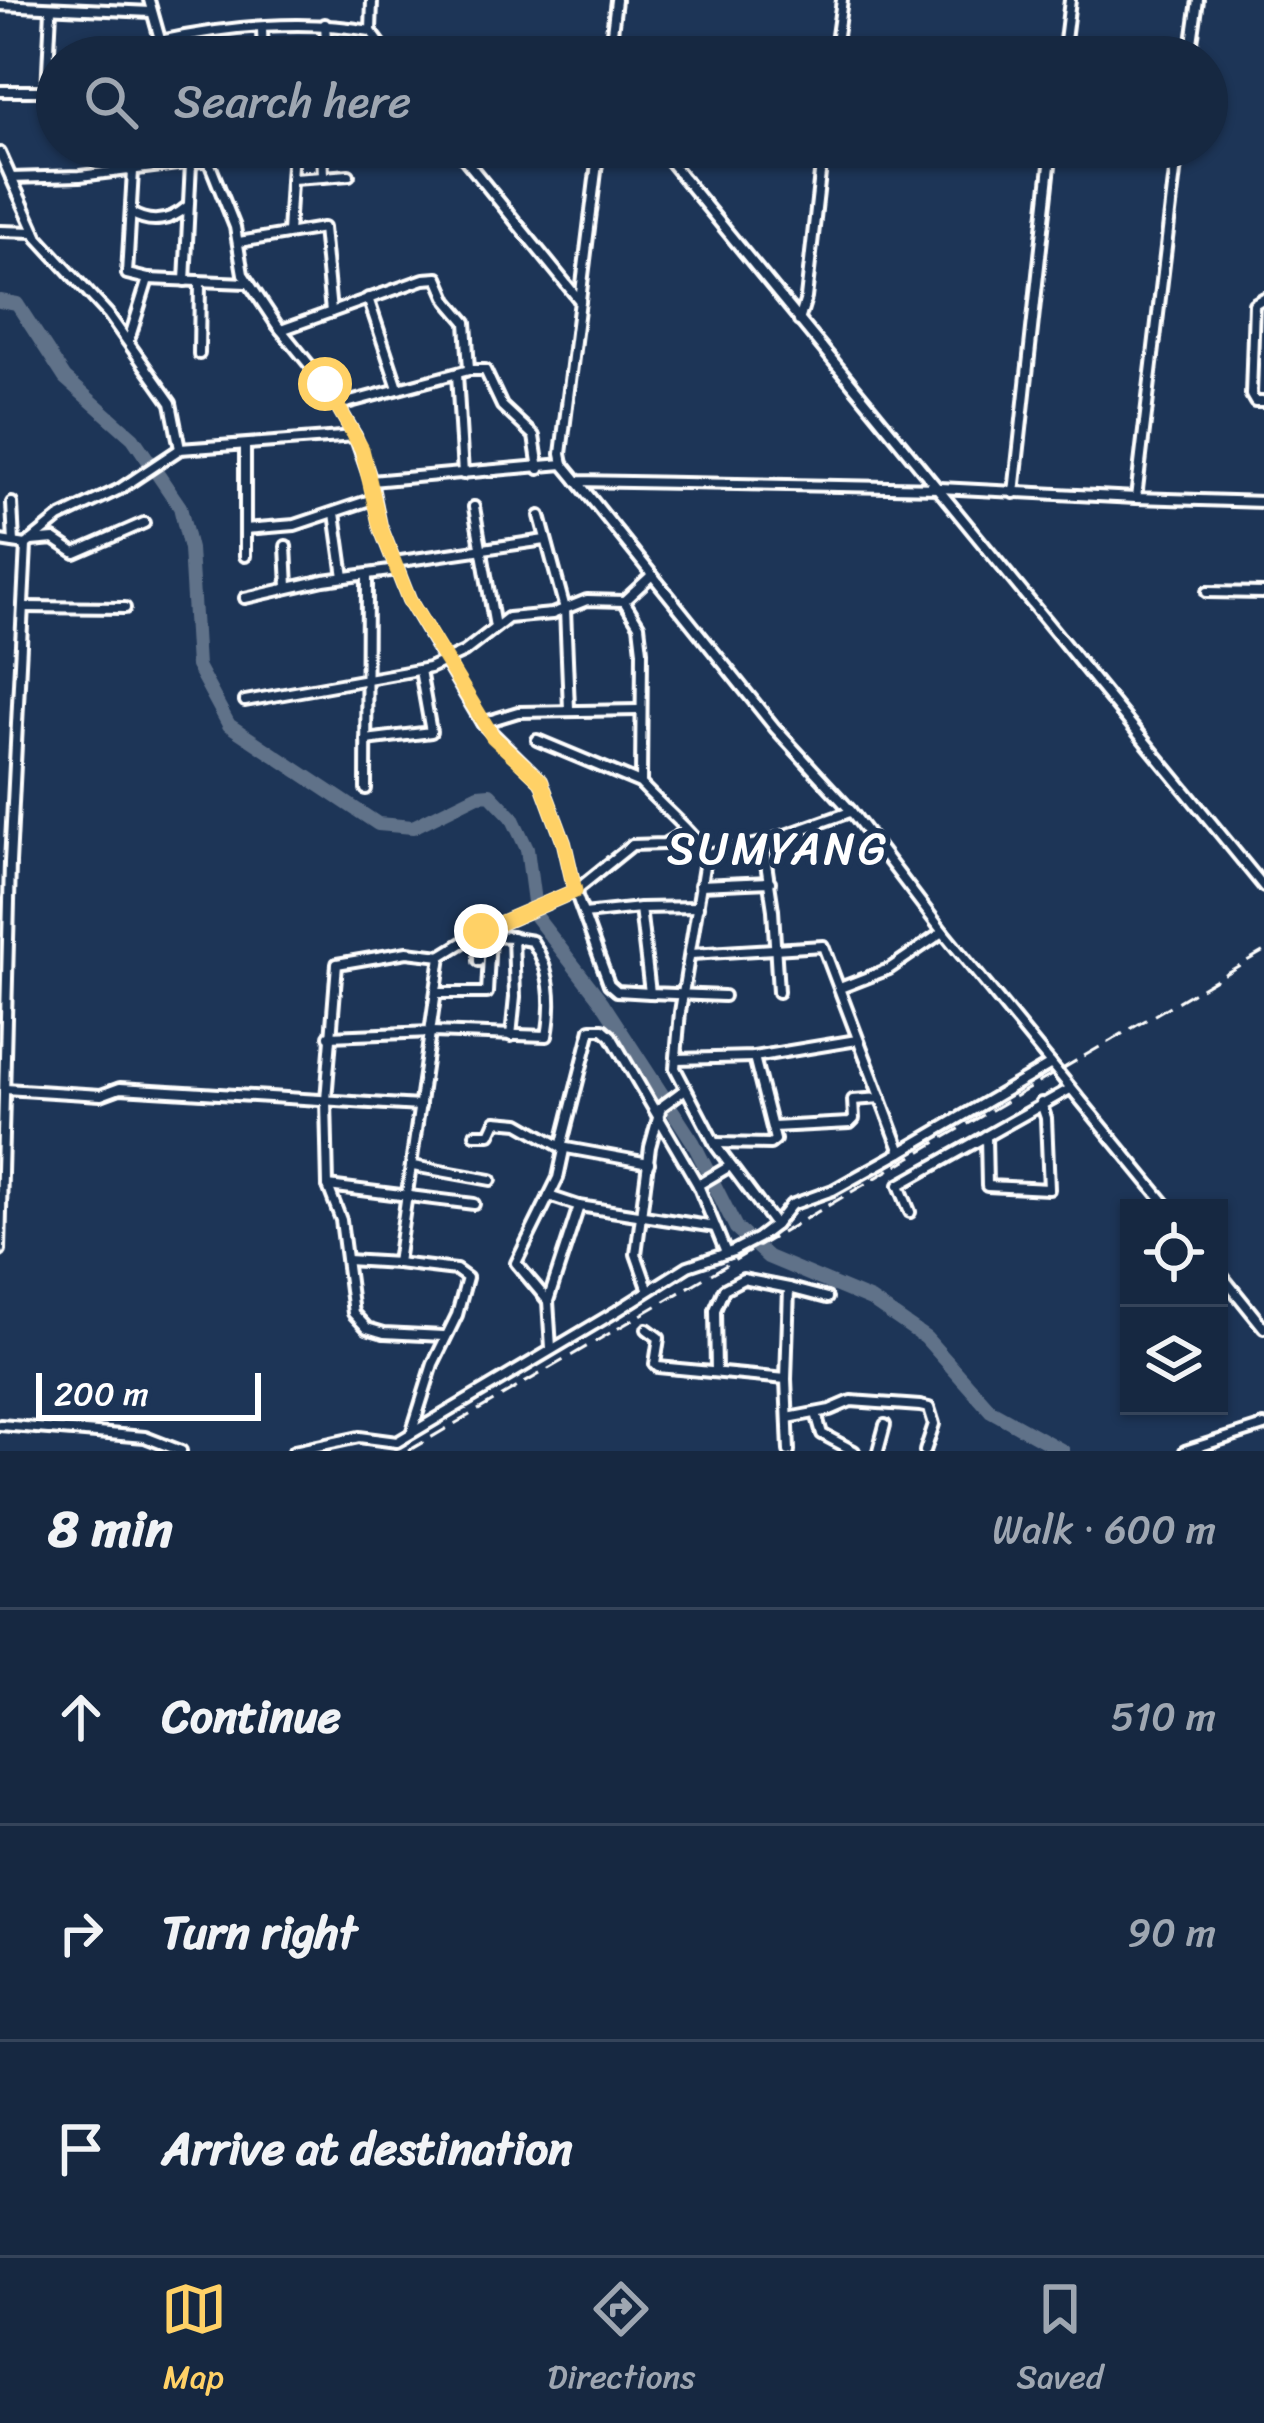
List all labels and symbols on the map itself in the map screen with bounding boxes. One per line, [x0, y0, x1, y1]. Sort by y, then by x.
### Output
route start [298, 357, 352, 411]
district label: SUMYANG [667, 809, 889, 889]
route end [454, 904, 508, 958]
scale bar [36, 1367, 261, 1420]

